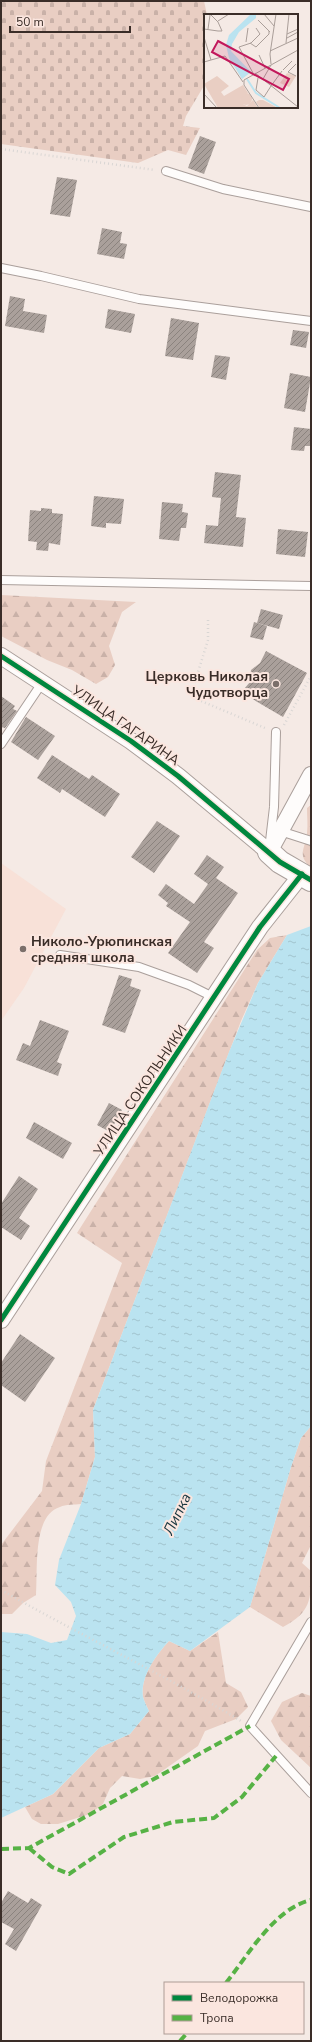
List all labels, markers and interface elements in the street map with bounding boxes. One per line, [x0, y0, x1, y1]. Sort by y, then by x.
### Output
scale bar [10, 8, 130, 34]
text: 50 m [16, 14, 44, 30]
inset map [204, 14, 298, 108]
place label: Церковь Николая Чудотворца [145, 667, 268, 702]
marker: Церковь Николая Чудотворца [271, 679, 281, 689]
street label: УЛИЦА ГАГАРИНА [67, 680, 183, 770]
place label: Николо-Урюпинская средняя школа [31, 932, 172, 967]
marker: Николо-Урюпинская средняя школа [18, 944, 28, 954]
street label: УЛИЦА СОКОЛЬНИКИ [89, 1021, 191, 1160]
water label: Липка [158, 1490, 196, 1539]
legend [164, 1982, 304, 2034]
text: Велодорожка [200, 1990, 278, 2006]
text: Тропа [200, 2010, 234, 2026]

